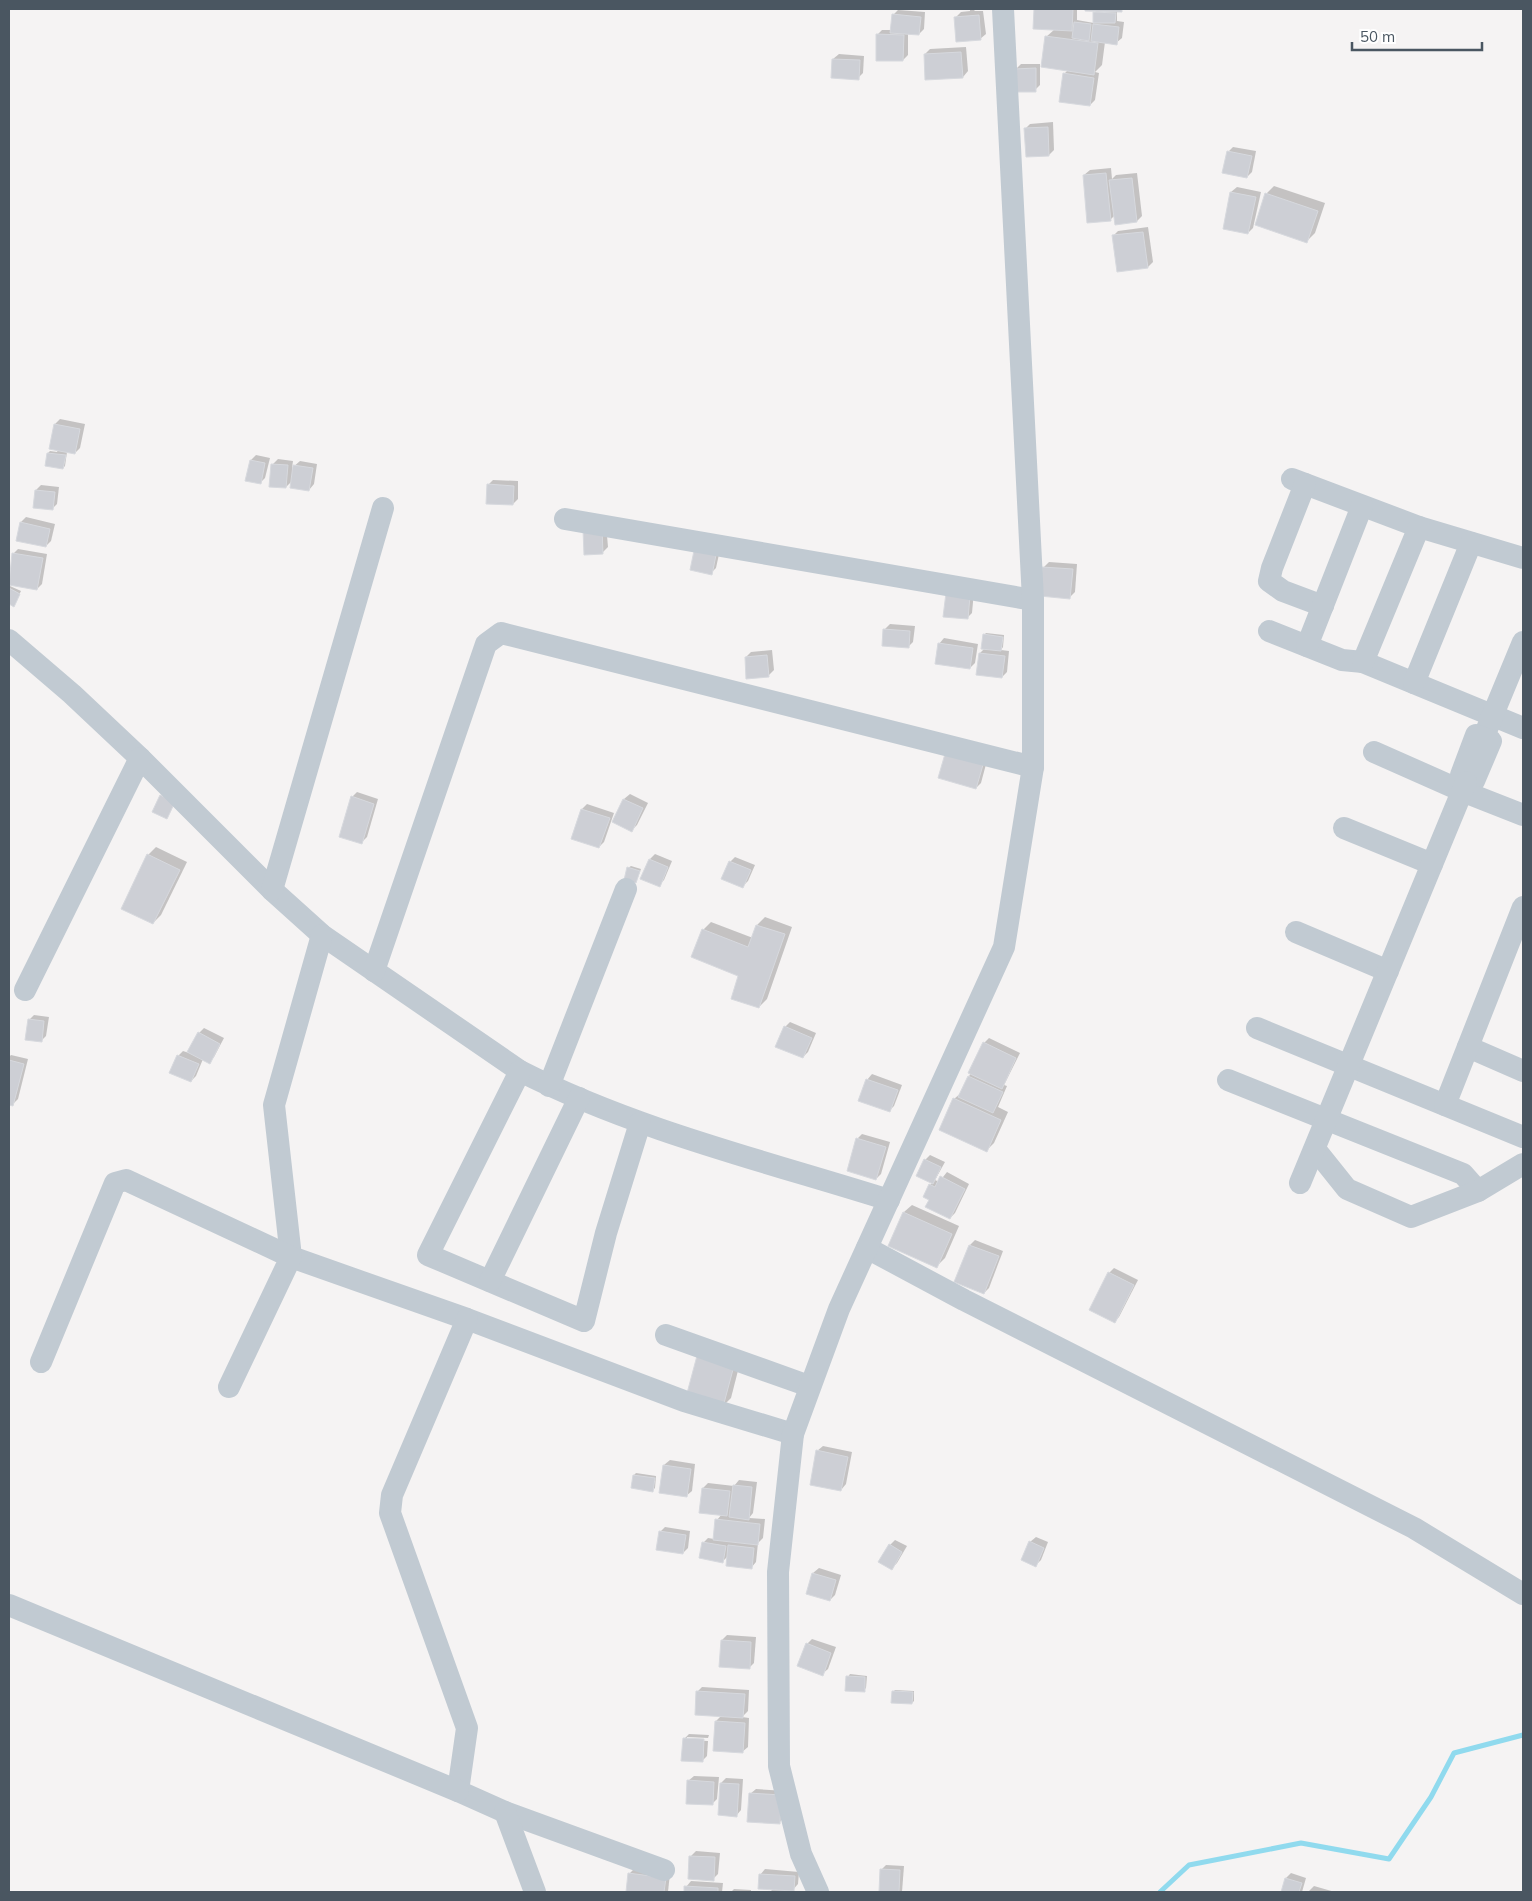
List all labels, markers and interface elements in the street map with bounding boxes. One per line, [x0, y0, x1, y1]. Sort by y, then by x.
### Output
scale bar [1352, 20, 1482, 52]
text: 50 m [1360, 27, 1395, 46]

